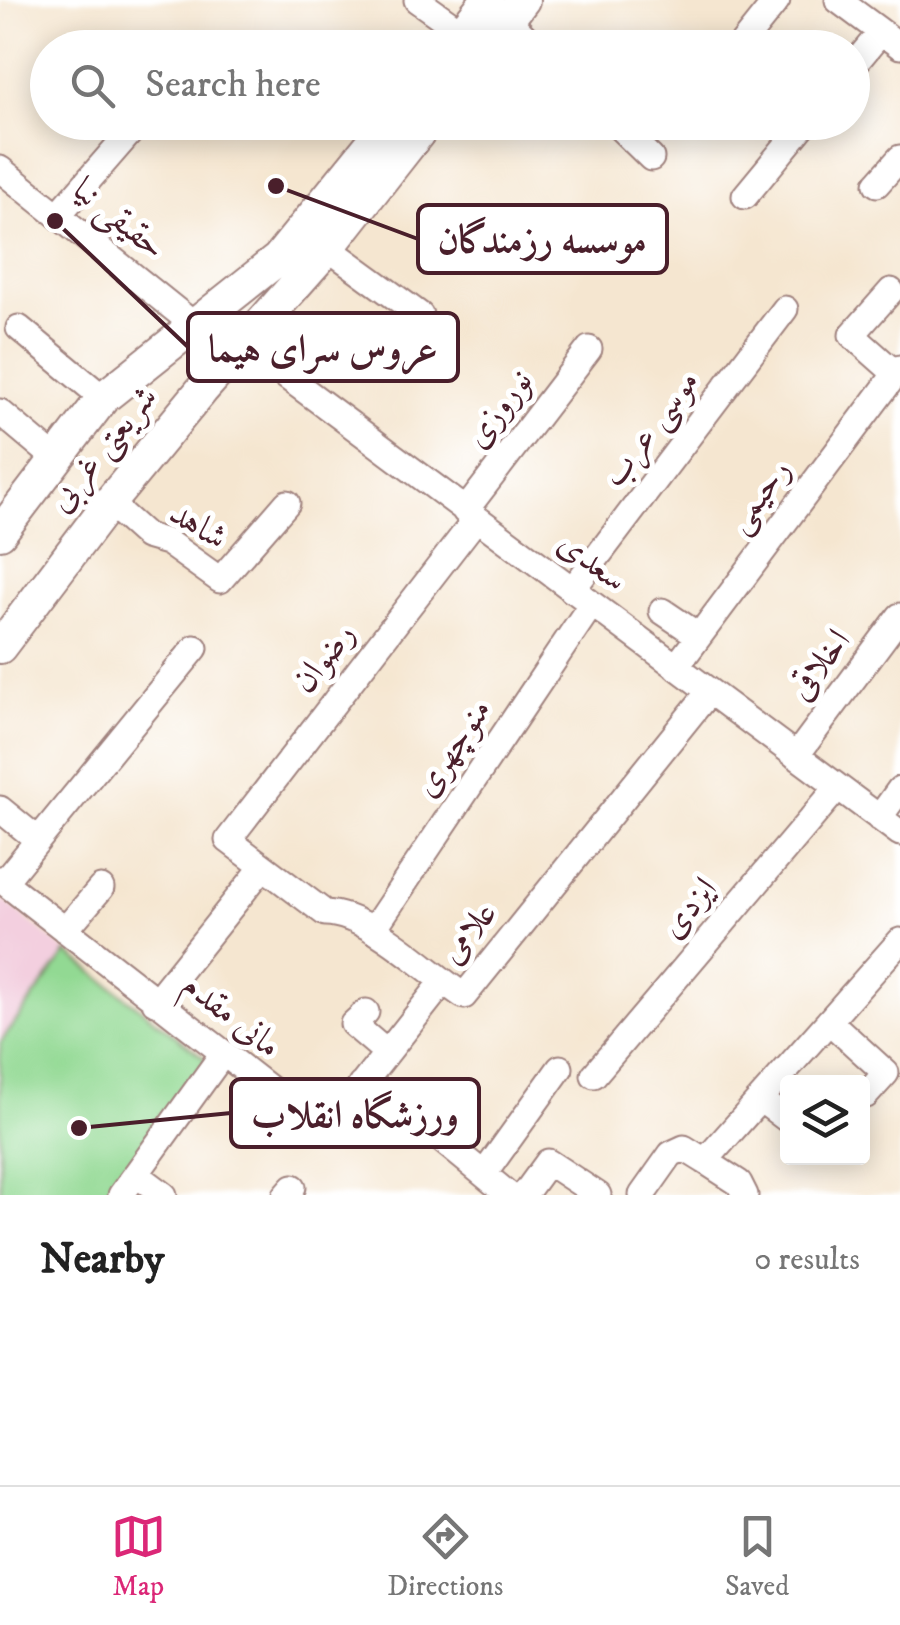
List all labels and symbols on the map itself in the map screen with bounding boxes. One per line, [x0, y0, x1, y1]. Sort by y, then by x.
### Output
street label: حقیقی نیا [62, 168, 175, 271]
callout: موسسه رزمندگان [418, 205, 667, 273]
text: موسسه رزمندگان [437, 216, 647, 265]
callout: عروس سرای هیما [188, 313, 458, 381]
text: عروس سرای هیما [208, 326, 438, 375]
street label: نوروزی [455, 361, 543, 457]
street label: موسی عرب [592, 361, 710, 497]
street label: شریعتی غربی [39, 377, 168, 522]
street label: رحیمی [717, 450, 801, 542]
street label: شاهد [161, 492, 235, 560]
street label: سعدی [548, 522, 636, 602]
street label: رضوان [283, 614, 365, 702]
street label: اخلاقی [779, 621, 861, 709]
street label: منوچهری [404, 690, 502, 806]
street label: ایزدی [651, 868, 727, 948]
street label: علامی [431, 893, 507, 973]
street label: مانی مقدم [168, 964, 289, 1074]
callout: ورزشگاه انقلاب [231, 1079, 479, 1147]
text: ورزشگاه انقلاب [251, 1090, 459, 1140]

